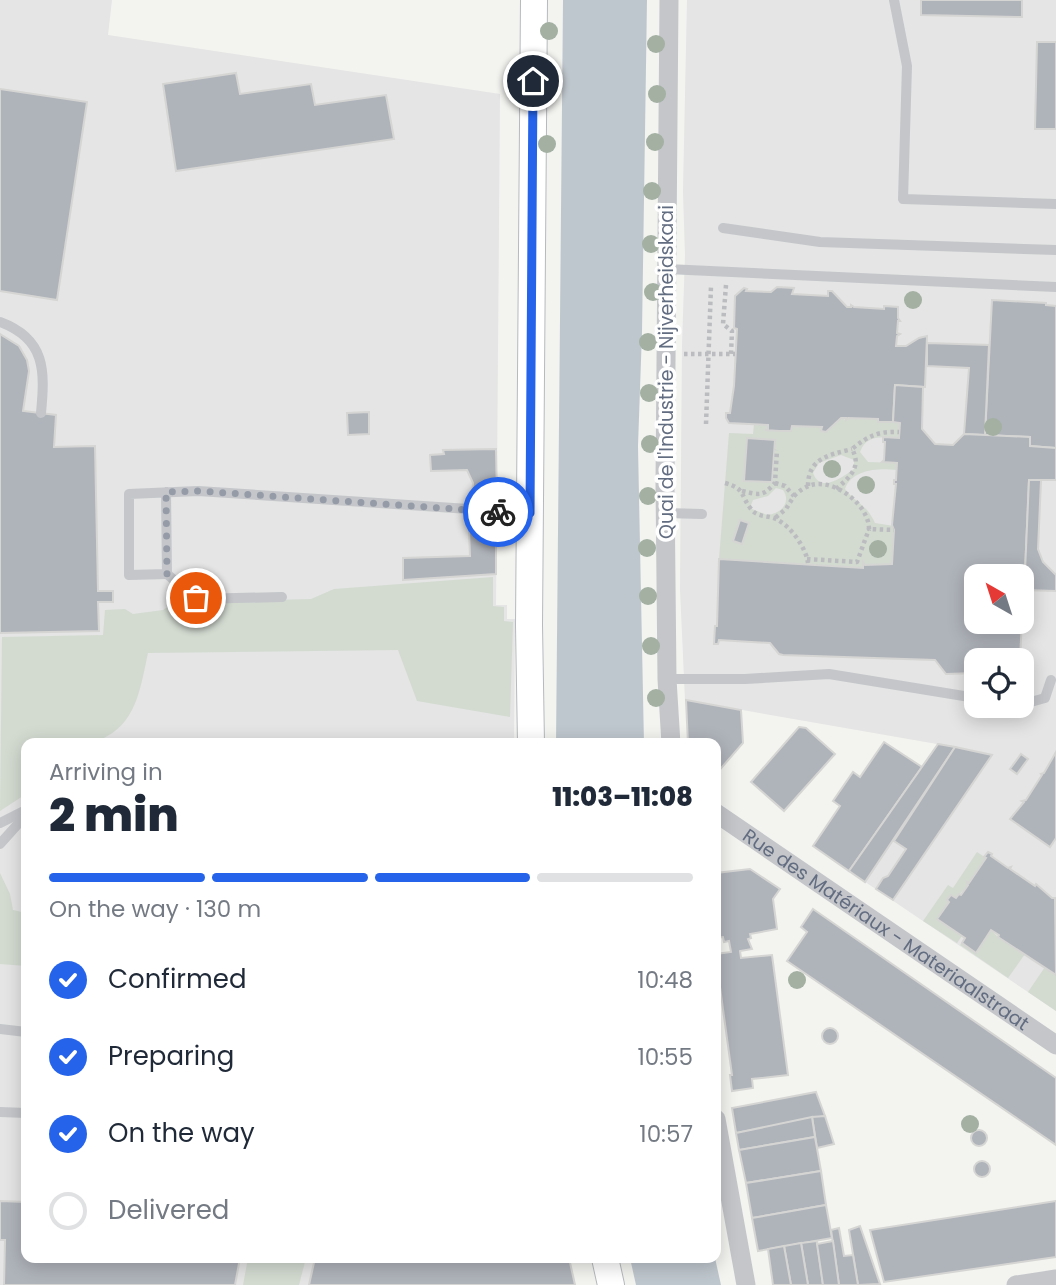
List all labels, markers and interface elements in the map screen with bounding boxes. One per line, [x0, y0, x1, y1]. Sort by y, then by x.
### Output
pin [503, 51, 563, 111]
icon: home [514, 62, 552, 100]
street label: Quai de l'Industrie - Nijverheidskaai [653, 205, 680, 539]
courier [463, 477, 533, 547]
icon: bike [479, 493, 517, 531]
north arrow [964, 564, 1034, 634]
map controls [964, 564, 1034, 718]
pin [166, 568, 226, 628]
icon: bag [177, 579, 215, 617]
button: locate [964, 648, 1034, 718]
text: Arriving in [49, 756, 163, 788]
text: 11:03–11:08 [552, 779, 693, 815]
text: 2 min [49, 783, 179, 847]
street label: Rue des Matériaux - Materiaalstraat [738, 822, 1035, 1037]
text: On the way · 130 m [49, 893, 261, 925]
icon: check [49, 961, 87, 999]
text: Confirmed [108, 961, 246, 997]
text: 10:48 [637, 964, 693, 996]
icon: check [49, 1038, 87, 1076]
text: Preparing [108, 1038, 234, 1074]
text: 10:55 [637, 1041, 693, 1073]
icon: check [49, 1115, 87, 1153]
text: On the way [108, 1115, 255, 1151]
text: 10:57 [639, 1118, 693, 1150]
text: Delivered [108, 1192, 229, 1228]

